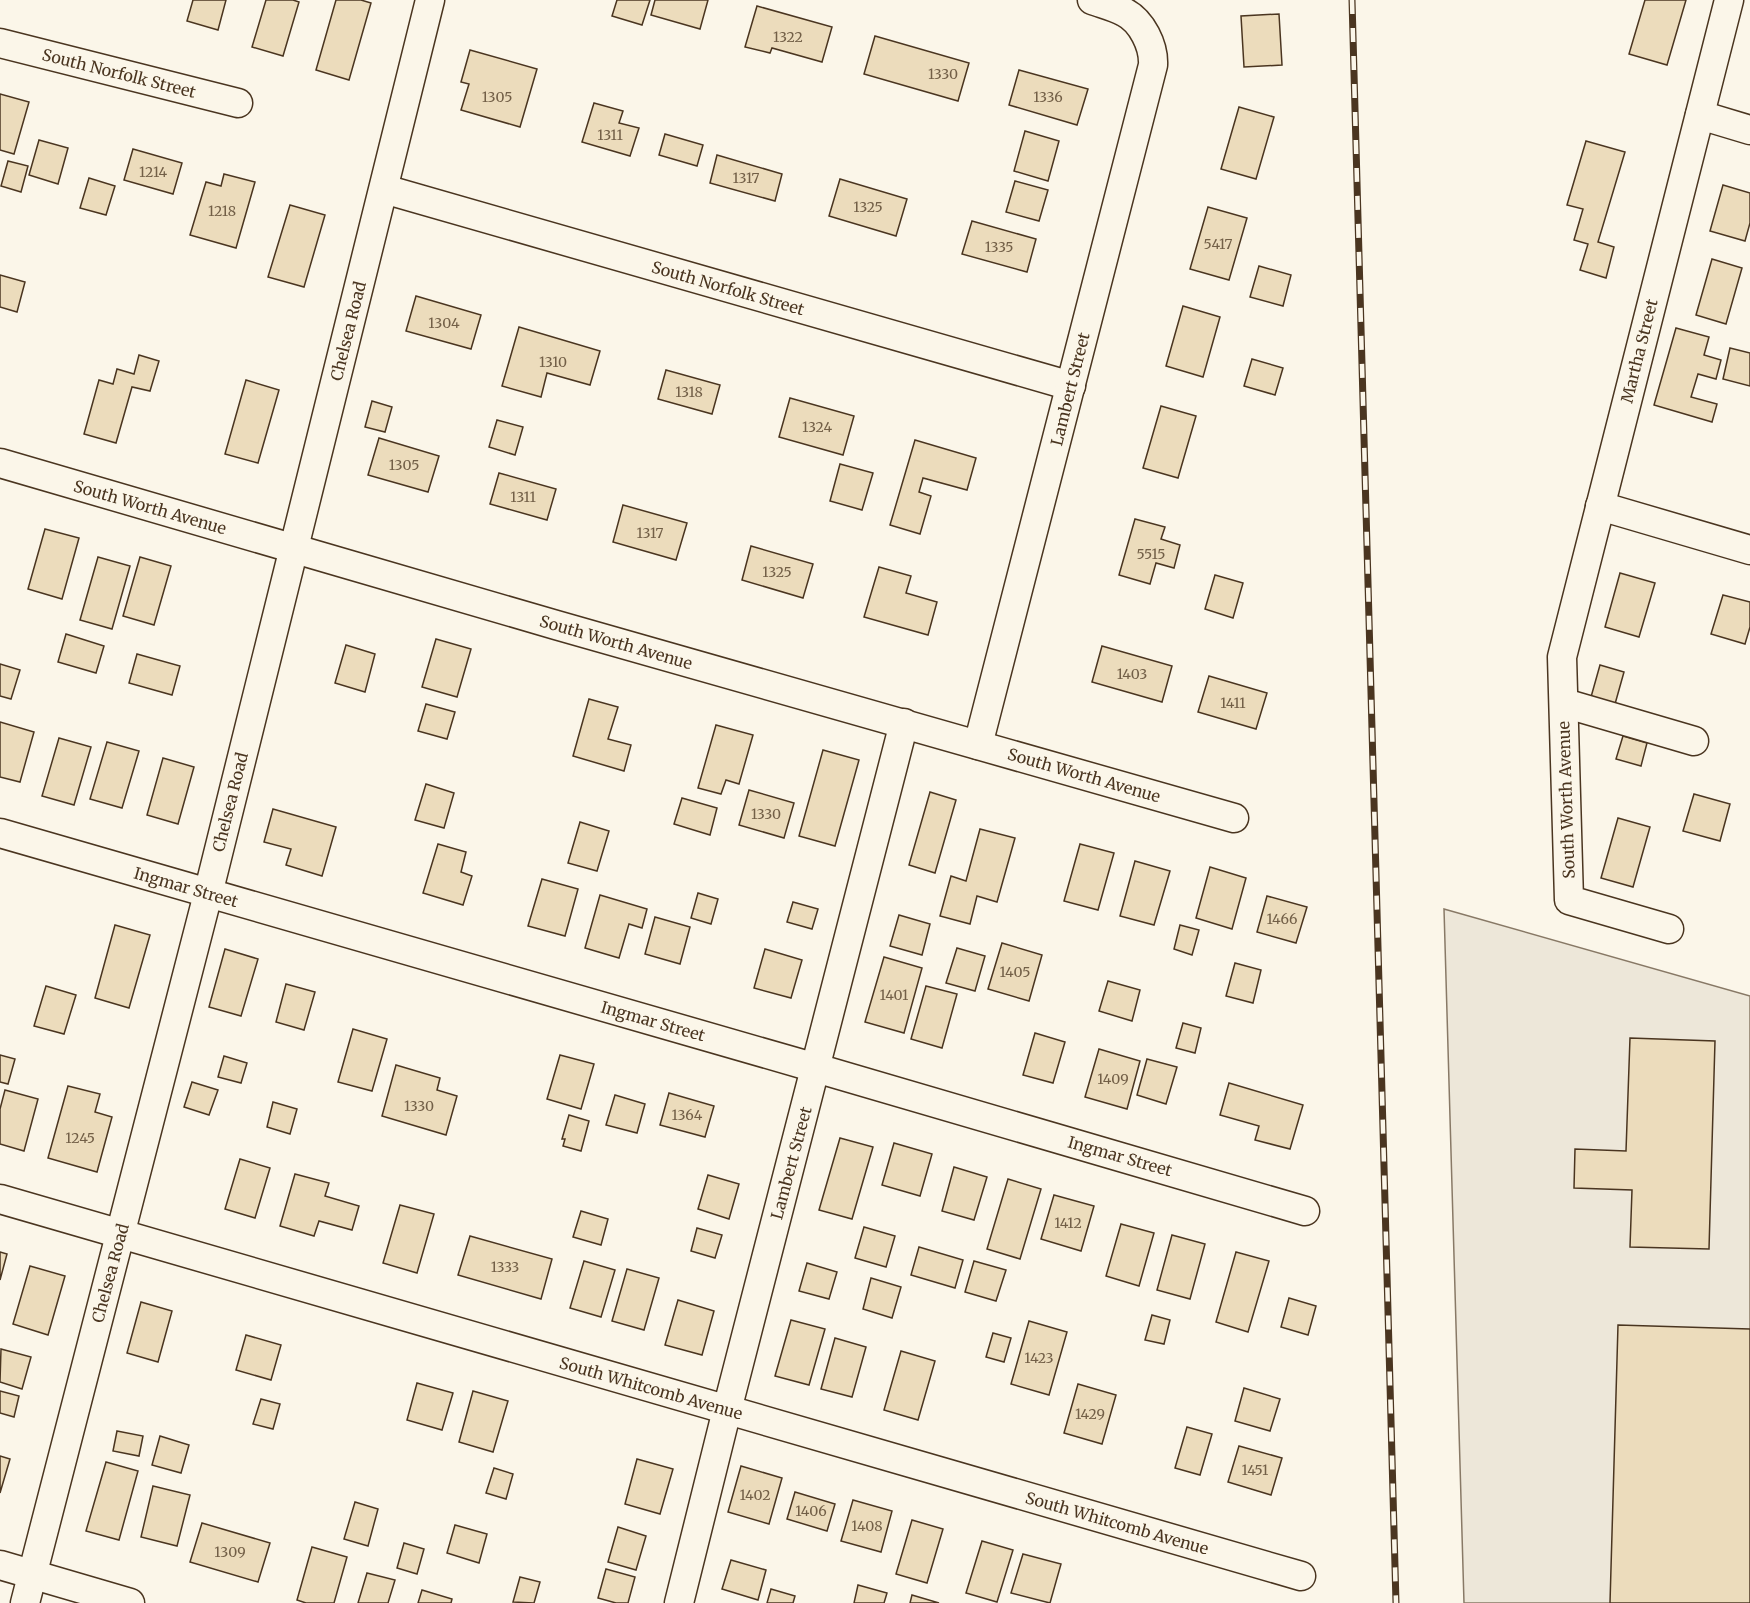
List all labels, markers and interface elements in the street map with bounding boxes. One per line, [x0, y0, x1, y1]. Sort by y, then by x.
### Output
house number: 1322 [773, 28, 803, 46]
street label: South Norfolk Street [40, 44, 199, 102]
house number: 1330 [928, 65, 958, 83]
house number: 1305 [482, 88, 512, 106]
house number: 1336 [1033, 88, 1063, 106]
house number: 1311 [597, 126, 623, 144]
house number: 1214 [139, 163, 167, 181]
house number: 1317 [733, 169, 759, 187]
house number: 1325 [853, 198, 883, 216]
house number: 1218 [208, 202, 236, 220]
house number: 5417 [1203, 235, 1233, 253]
house number: 1335 [985, 238, 1013, 256]
street label: South Norfolk Street [649, 257, 807, 320]
street label: Chelsea Road [326, 279, 370, 383]
street label: Martha Street [1616, 296, 1662, 405]
house number: 1304 [428, 314, 460, 332]
street label: Lambert Street [1046, 330, 1094, 448]
house number: 1310 [539, 353, 567, 371]
house number: 1318 [675, 383, 703, 401]
house number: 1324 [802, 418, 832, 436]
house number: 1305 [389, 456, 419, 474]
street label: South Worth Avenue [71, 476, 229, 538]
house number: 1311 [510, 488, 536, 506]
house number: 1317 [637, 524, 663, 542]
house number: 5515 [1137, 545, 1165, 563]
house number: 1325 [762, 563, 792, 581]
street label: South Worth Avenue [537, 611, 695, 673]
house number: 1403 [1117, 665, 1147, 683]
house number: 1411 [1220, 694, 1246, 712]
street label: South Worth Avenue [1553, 721, 1579, 879]
street label: South Worth Avenue [1005, 744, 1163, 806]
street label: Chelsea Road [208, 750, 252, 854]
house number: 1330 [751, 805, 781, 823]
street label: Ingmar Street [132, 863, 241, 912]
house number: 1466 [1267, 910, 1297, 928]
house number: 1405 [1000, 963, 1030, 981]
house number: 1401 [880, 986, 908, 1004]
street label: Ingmar Street [599, 997, 708, 1046]
house number: 1409 [1097, 1070, 1129, 1088]
house number: 1330 [404, 1097, 434, 1115]
street label: Lambert Street [766, 1104, 816, 1222]
house number: 1364 [672, 1106, 703, 1124]
house number: 1245 [65, 1129, 95, 1147]
street label: Ingmar Street [1066, 1132, 1175, 1181]
house number: 1412 [1054, 1214, 1082, 1232]
street label: Chelsea Road [87, 1221, 133, 1325]
house number: 1333 [491, 1258, 519, 1276]
house number: 1423 [1024, 1349, 1054, 1367]
street label: South Whitcomb Avenue [557, 1352, 745, 1424]
house number: 1429 [1075, 1405, 1105, 1423]
house number: 1451 [1242, 1461, 1268, 1479]
house number: 1402 [740, 1486, 770, 1504]
street label: South Whitcomb Avenue [1023, 1487, 1211, 1559]
house number: 1406 [795, 1502, 827, 1520]
house number: 1408 [851, 1517, 883, 1535]
house number: 1309 [214, 1543, 246, 1561]

